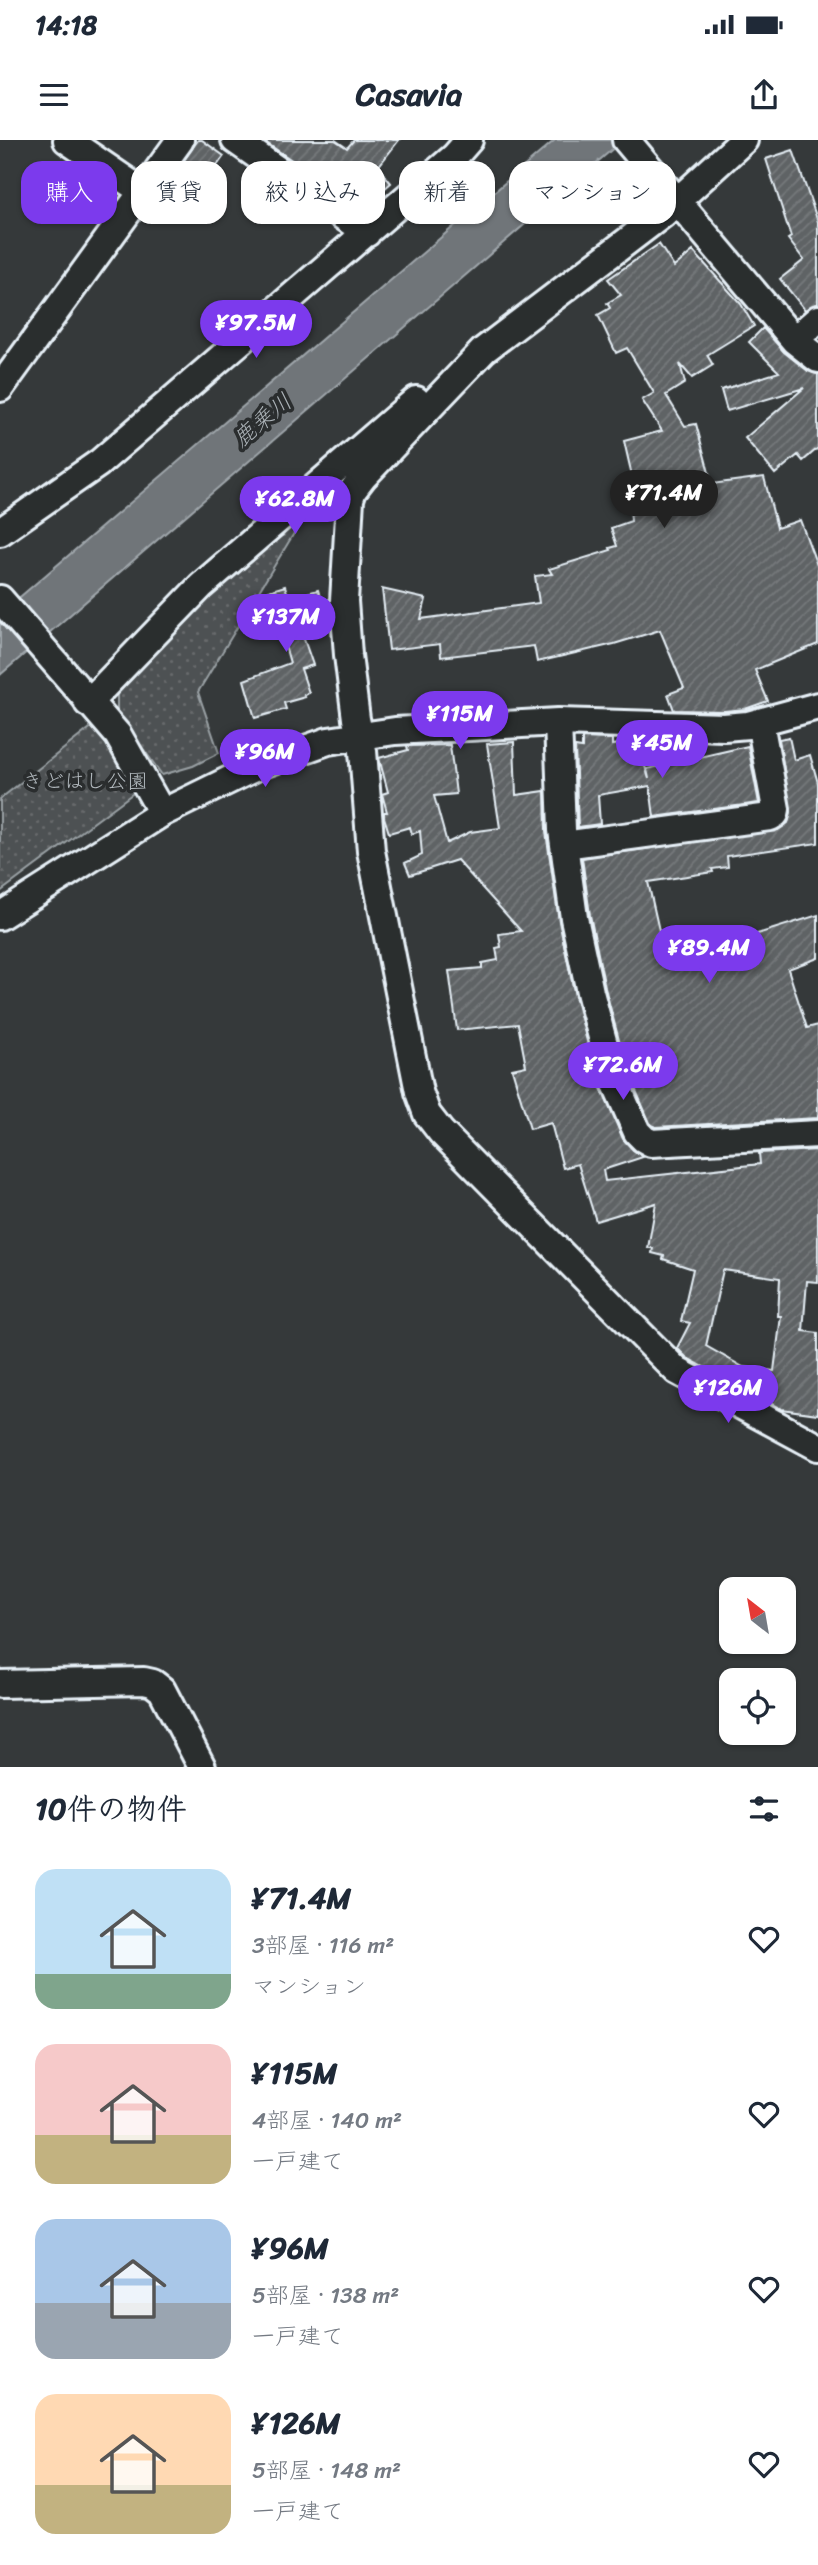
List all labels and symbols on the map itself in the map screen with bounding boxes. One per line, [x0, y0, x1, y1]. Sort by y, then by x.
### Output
pin: ¥97.5M [199, 300, 313, 360]
water label: 鹿乗川 [223, 383, 302, 458]
pin: ¥71.4M [607, 470, 721, 530]
pin: ¥62.8M [238, 476, 352, 536]
pin: ¥137M [237, 594, 335, 654]
pin: ¥115M [411, 692, 509, 751]
pin: ¥45M [621, 720, 703, 780]
pin: ¥96M [224, 730, 306, 789]
park label: きどはし公園 [22, 762, 148, 800]
pin: ¥89.4M [652, 926, 766, 985]
pin: ¥72.6M [566, 1042, 680, 1102]
pin: ¥126M [679, 1366, 777, 1425]
north arrow [719, 1577, 796, 1654]

